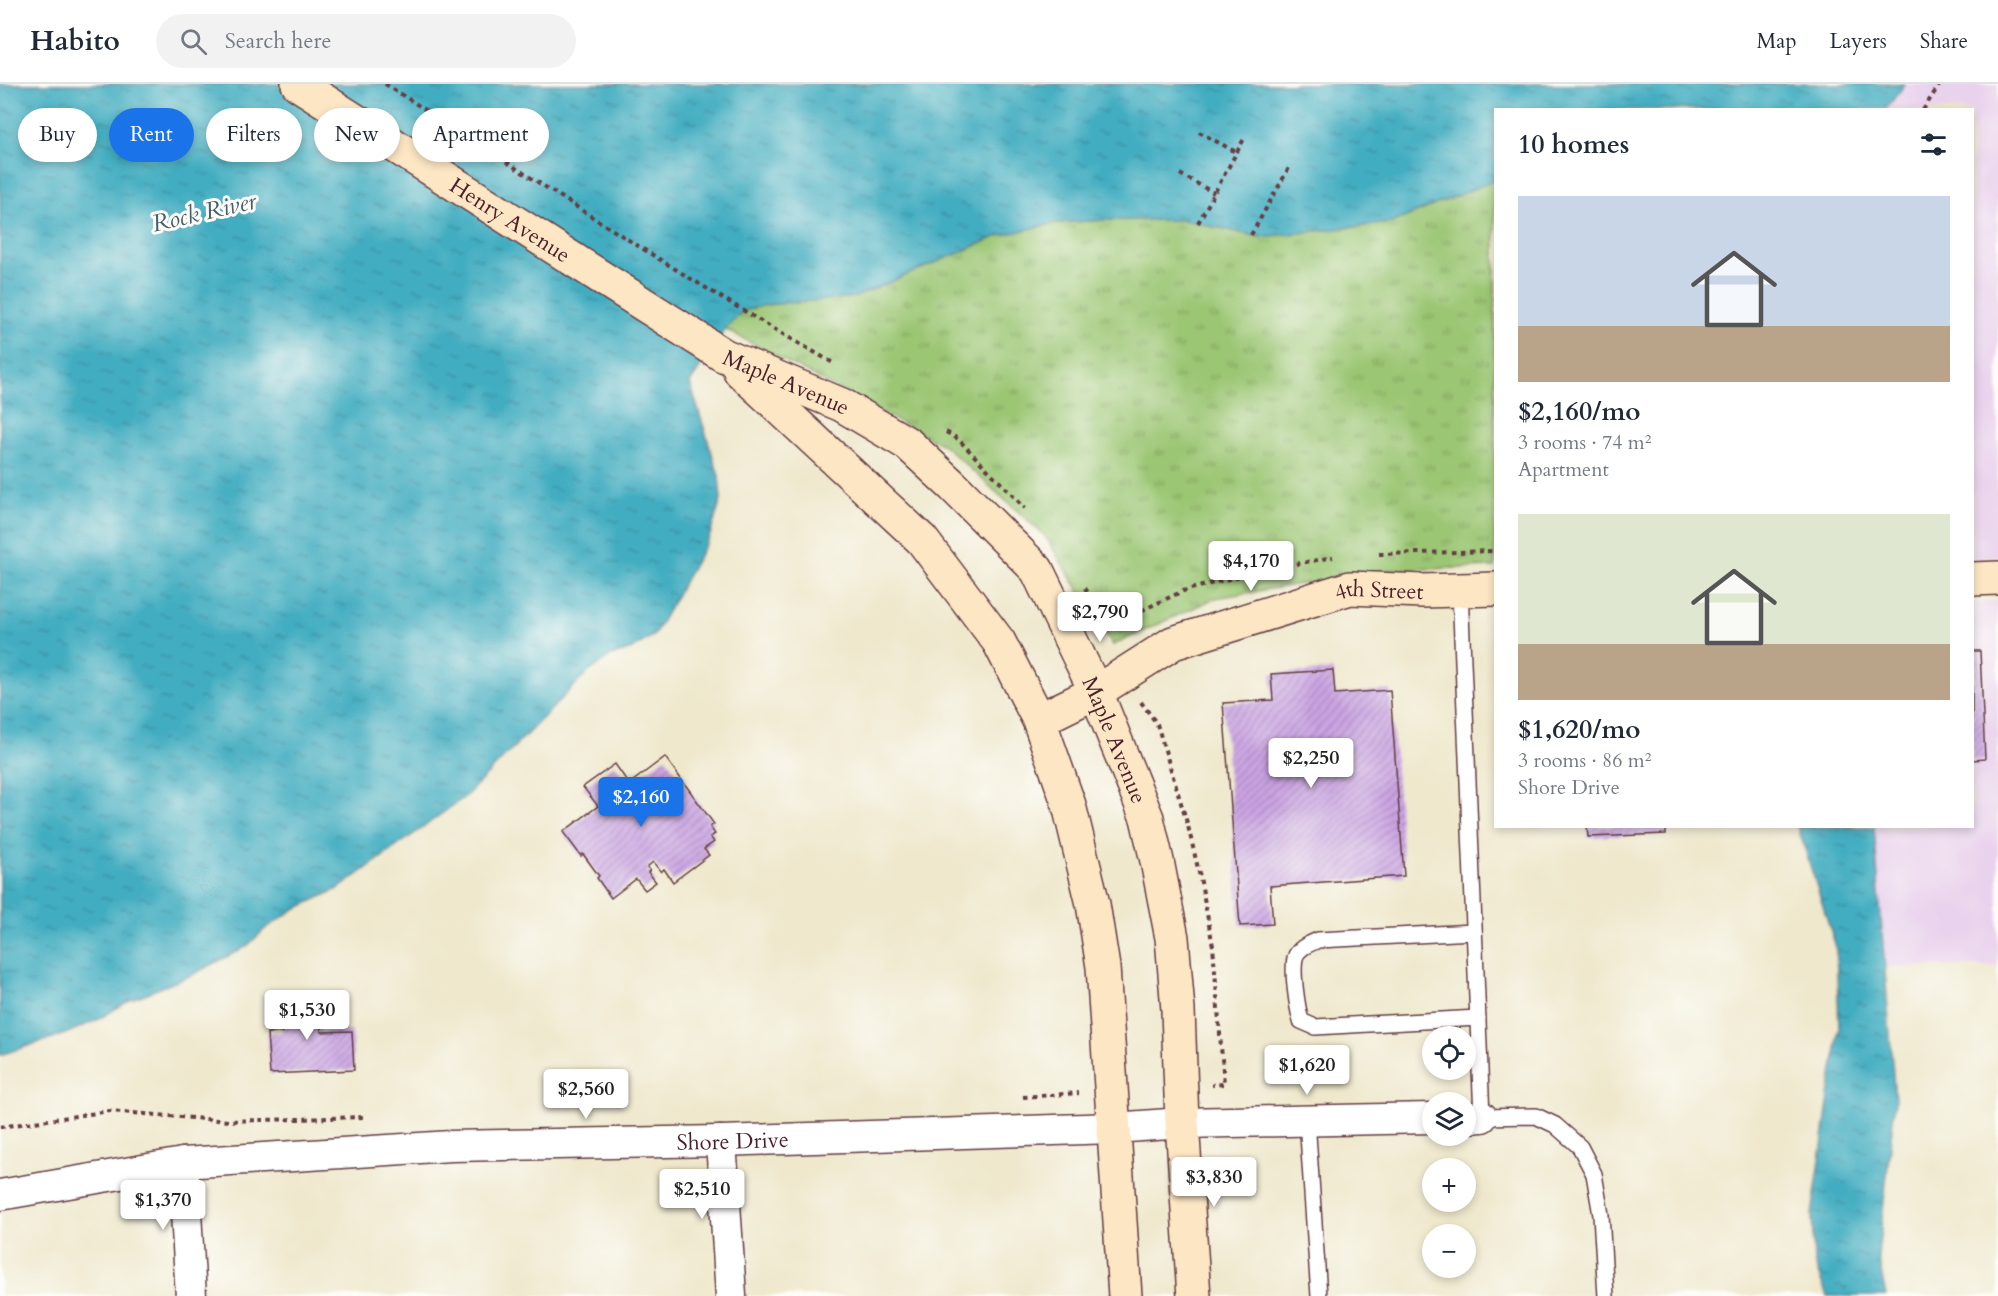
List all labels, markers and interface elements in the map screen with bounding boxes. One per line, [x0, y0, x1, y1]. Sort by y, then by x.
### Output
search box [156, 14, 576, 68]
text: Habito [30, 22, 120, 60]
icon: search [177, 25, 210, 58]
text: Search here [225, 26, 331, 56]
text: Map [1757, 27, 1797, 56]
text: Layers [1830, 27, 1887, 56]
text: Share [1920, 27, 1968, 56]
chip: Buy [18, 108, 97, 162]
chip: Rent [109, 108, 194, 162]
chip: Filters [206, 108, 302, 162]
chip: New [314, 108, 400, 162]
chip: Apartment [412, 108, 549, 162]
text: 10 homes [1518, 127, 1629, 162]
icon: filters [1917, 128, 1950, 161]
street label: Henry Avenue [444, 171, 576, 270]
water label: Rock River [149, 184, 261, 240]
icon: home [1680, 235, 1788, 343]
street label: Maple Avenue [718, 343, 855, 422]
text: $2,160/mo [1518, 394, 1641, 429]
text: 3 rooms · 74 m² [1518, 429, 1651, 456]
text: Apartment [1518, 456, 1609, 483]
pin: $4,170 [1202, 541, 1300, 592]
text: $4,170 [1222, 547, 1280, 574]
icon: home [1680, 553, 1788, 661]
street label: 4th Street [1331, 574, 1424, 608]
pin: $2,790 [1051, 592, 1149, 643]
text: $2,790 [1071, 598, 1129, 625]
street label: Maple Avenue [1075, 671, 1154, 808]
text: $1,620/mo [1518, 712, 1641, 747]
pin: $2,250 [1262, 738, 1360, 789]
text: $2,250 [1282, 744, 1340, 771]
text: 3 rooms · 86 m² [1518, 747, 1651, 774]
text: Shore Drive [1518, 774, 1620, 801]
pin: $2,160 [592, 777, 690, 828]
text: $2,160 [612, 783, 670, 810]
pin: $1,530 [258, 990, 356, 1041]
text: $1,530 [278, 996, 336, 1023]
map controls [1422, 1026, 1476, 1278]
button: locate [1422, 1026, 1476, 1080]
pin: $1,620 [1258, 1045, 1356, 1096]
text: $1,620 [1278, 1051, 1336, 1078]
pin: $2,560 [537, 1069, 635, 1120]
text: $2,560 [557, 1075, 615, 1102]
button: layers [1422, 1092, 1476, 1146]
street label: Shore Drive [676, 1125, 789, 1158]
pin: $3,830 [1165, 1157, 1263, 1208]
button: + [1422, 1158, 1476, 1212]
text: $3,830 [1185, 1163, 1243, 1190]
pin: $2,510 [653, 1169, 751, 1220]
text: $2,510 [673, 1175, 731, 1202]
pin: $1,370 [114, 1180, 212, 1231]
text: $1,370 [134, 1186, 192, 1213]
button: − [1422, 1224, 1476, 1278]

